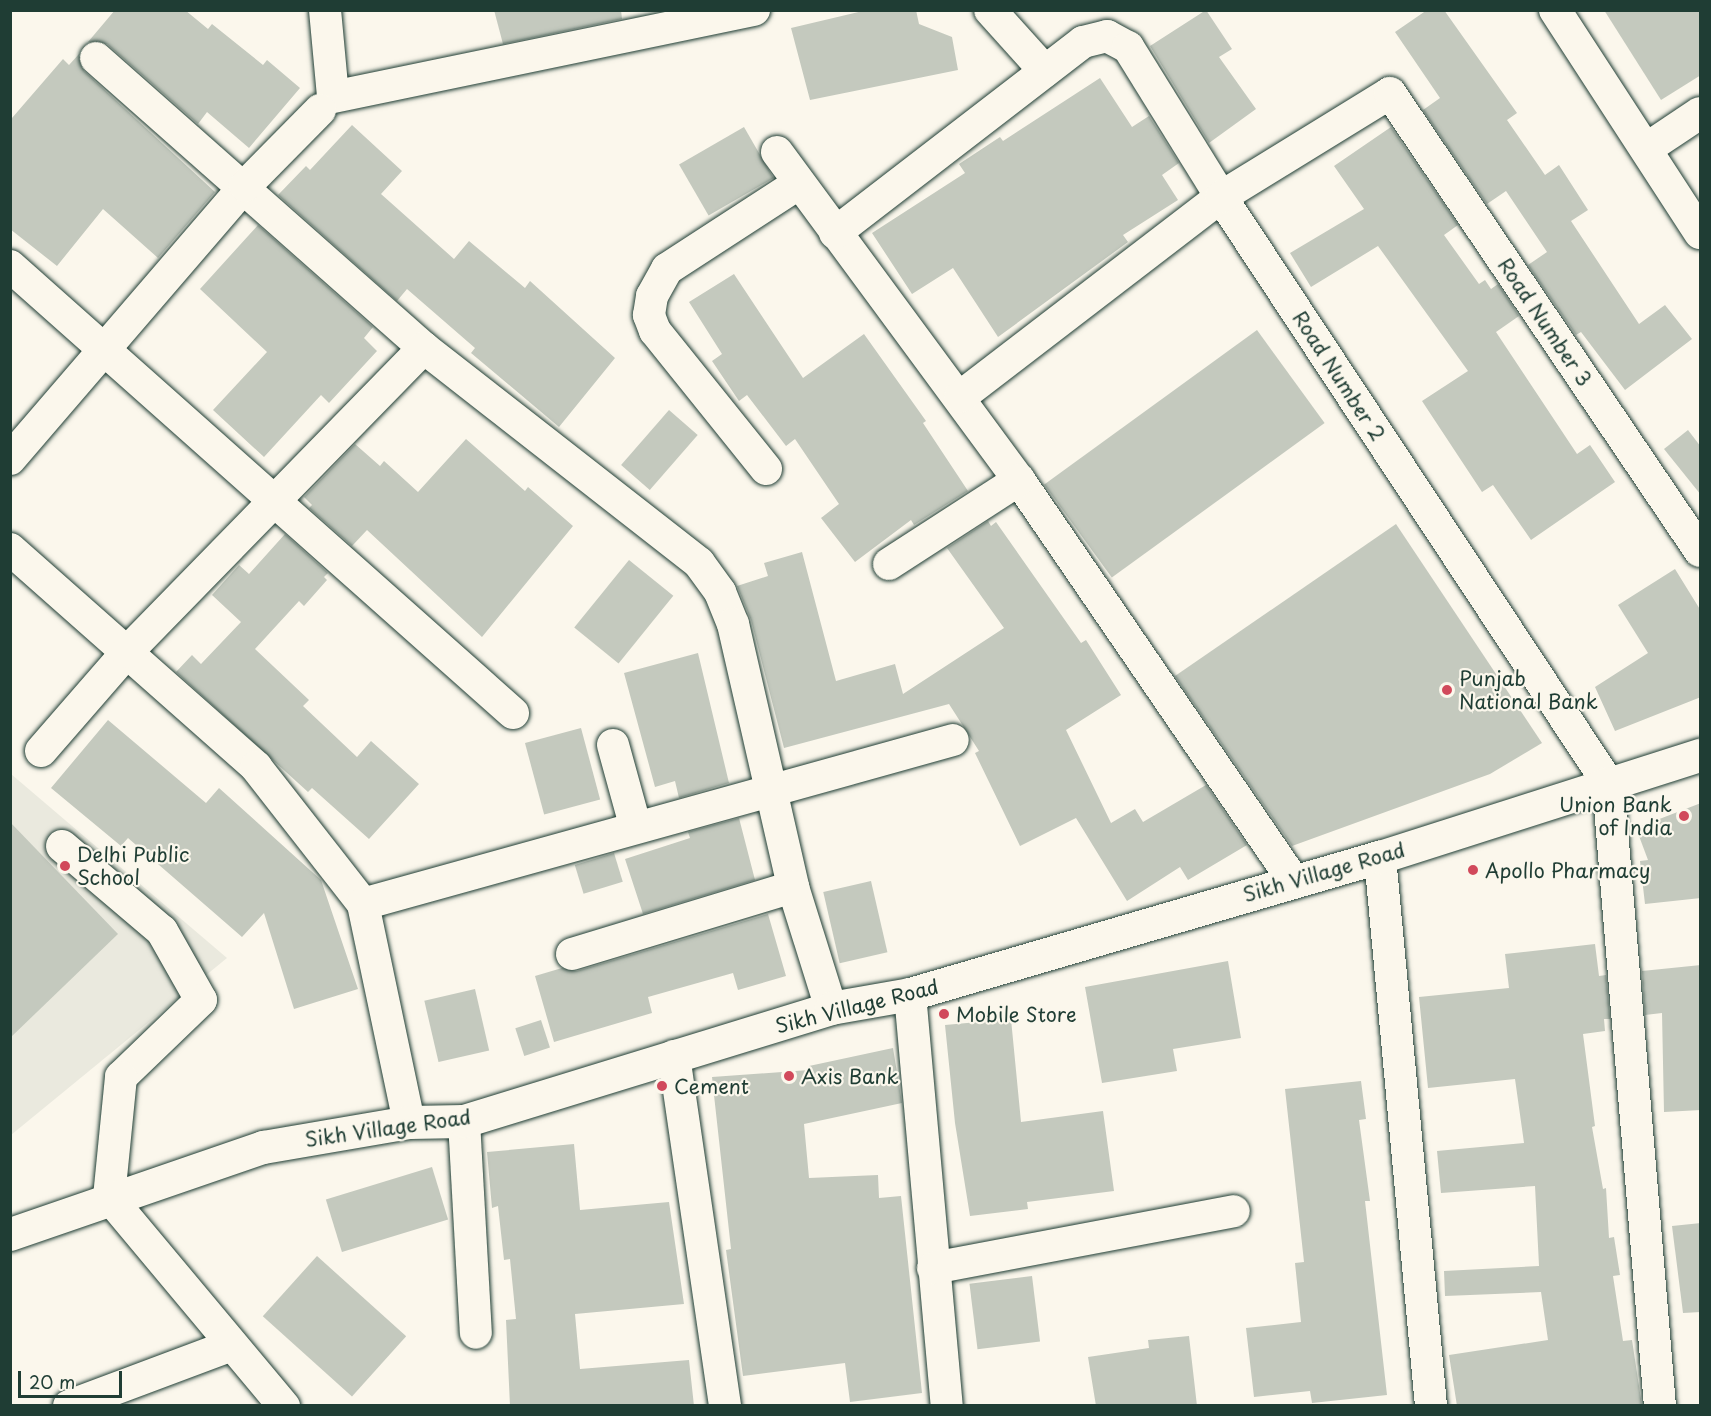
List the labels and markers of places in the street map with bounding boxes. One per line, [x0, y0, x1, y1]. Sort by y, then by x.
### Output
place label: Punjab National Bank [1459, 666, 1598, 713]
marker: Punjab National Bank [1440, 683, 1454, 697]
place label: Union Bank of India [1559, 792, 1672, 839]
marker: Union Bank of India [1677, 809, 1691, 823]
place label: Delhi Public School [77, 843, 190, 890]
place label: Apollo Pharmacy [1485, 858, 1651, 882]
marker: Delhi Public School [58, 859, 72, 873]
marker: Apollo Pharmacy [1466, 863, 1480, 877]
place label: Mobile Store [956, 1002, 1077, 1026]
marker: Mobile Store [937, 1007, 951, 1021]
place label: Axis Bank [801, 1064, 899, 1088]
marker: Axis Bank [782, 1069, 796, 1083]
place label: Cement [674, 1074, 749, 1098]
marker: Cement [655, 1079, 669, 1093]

